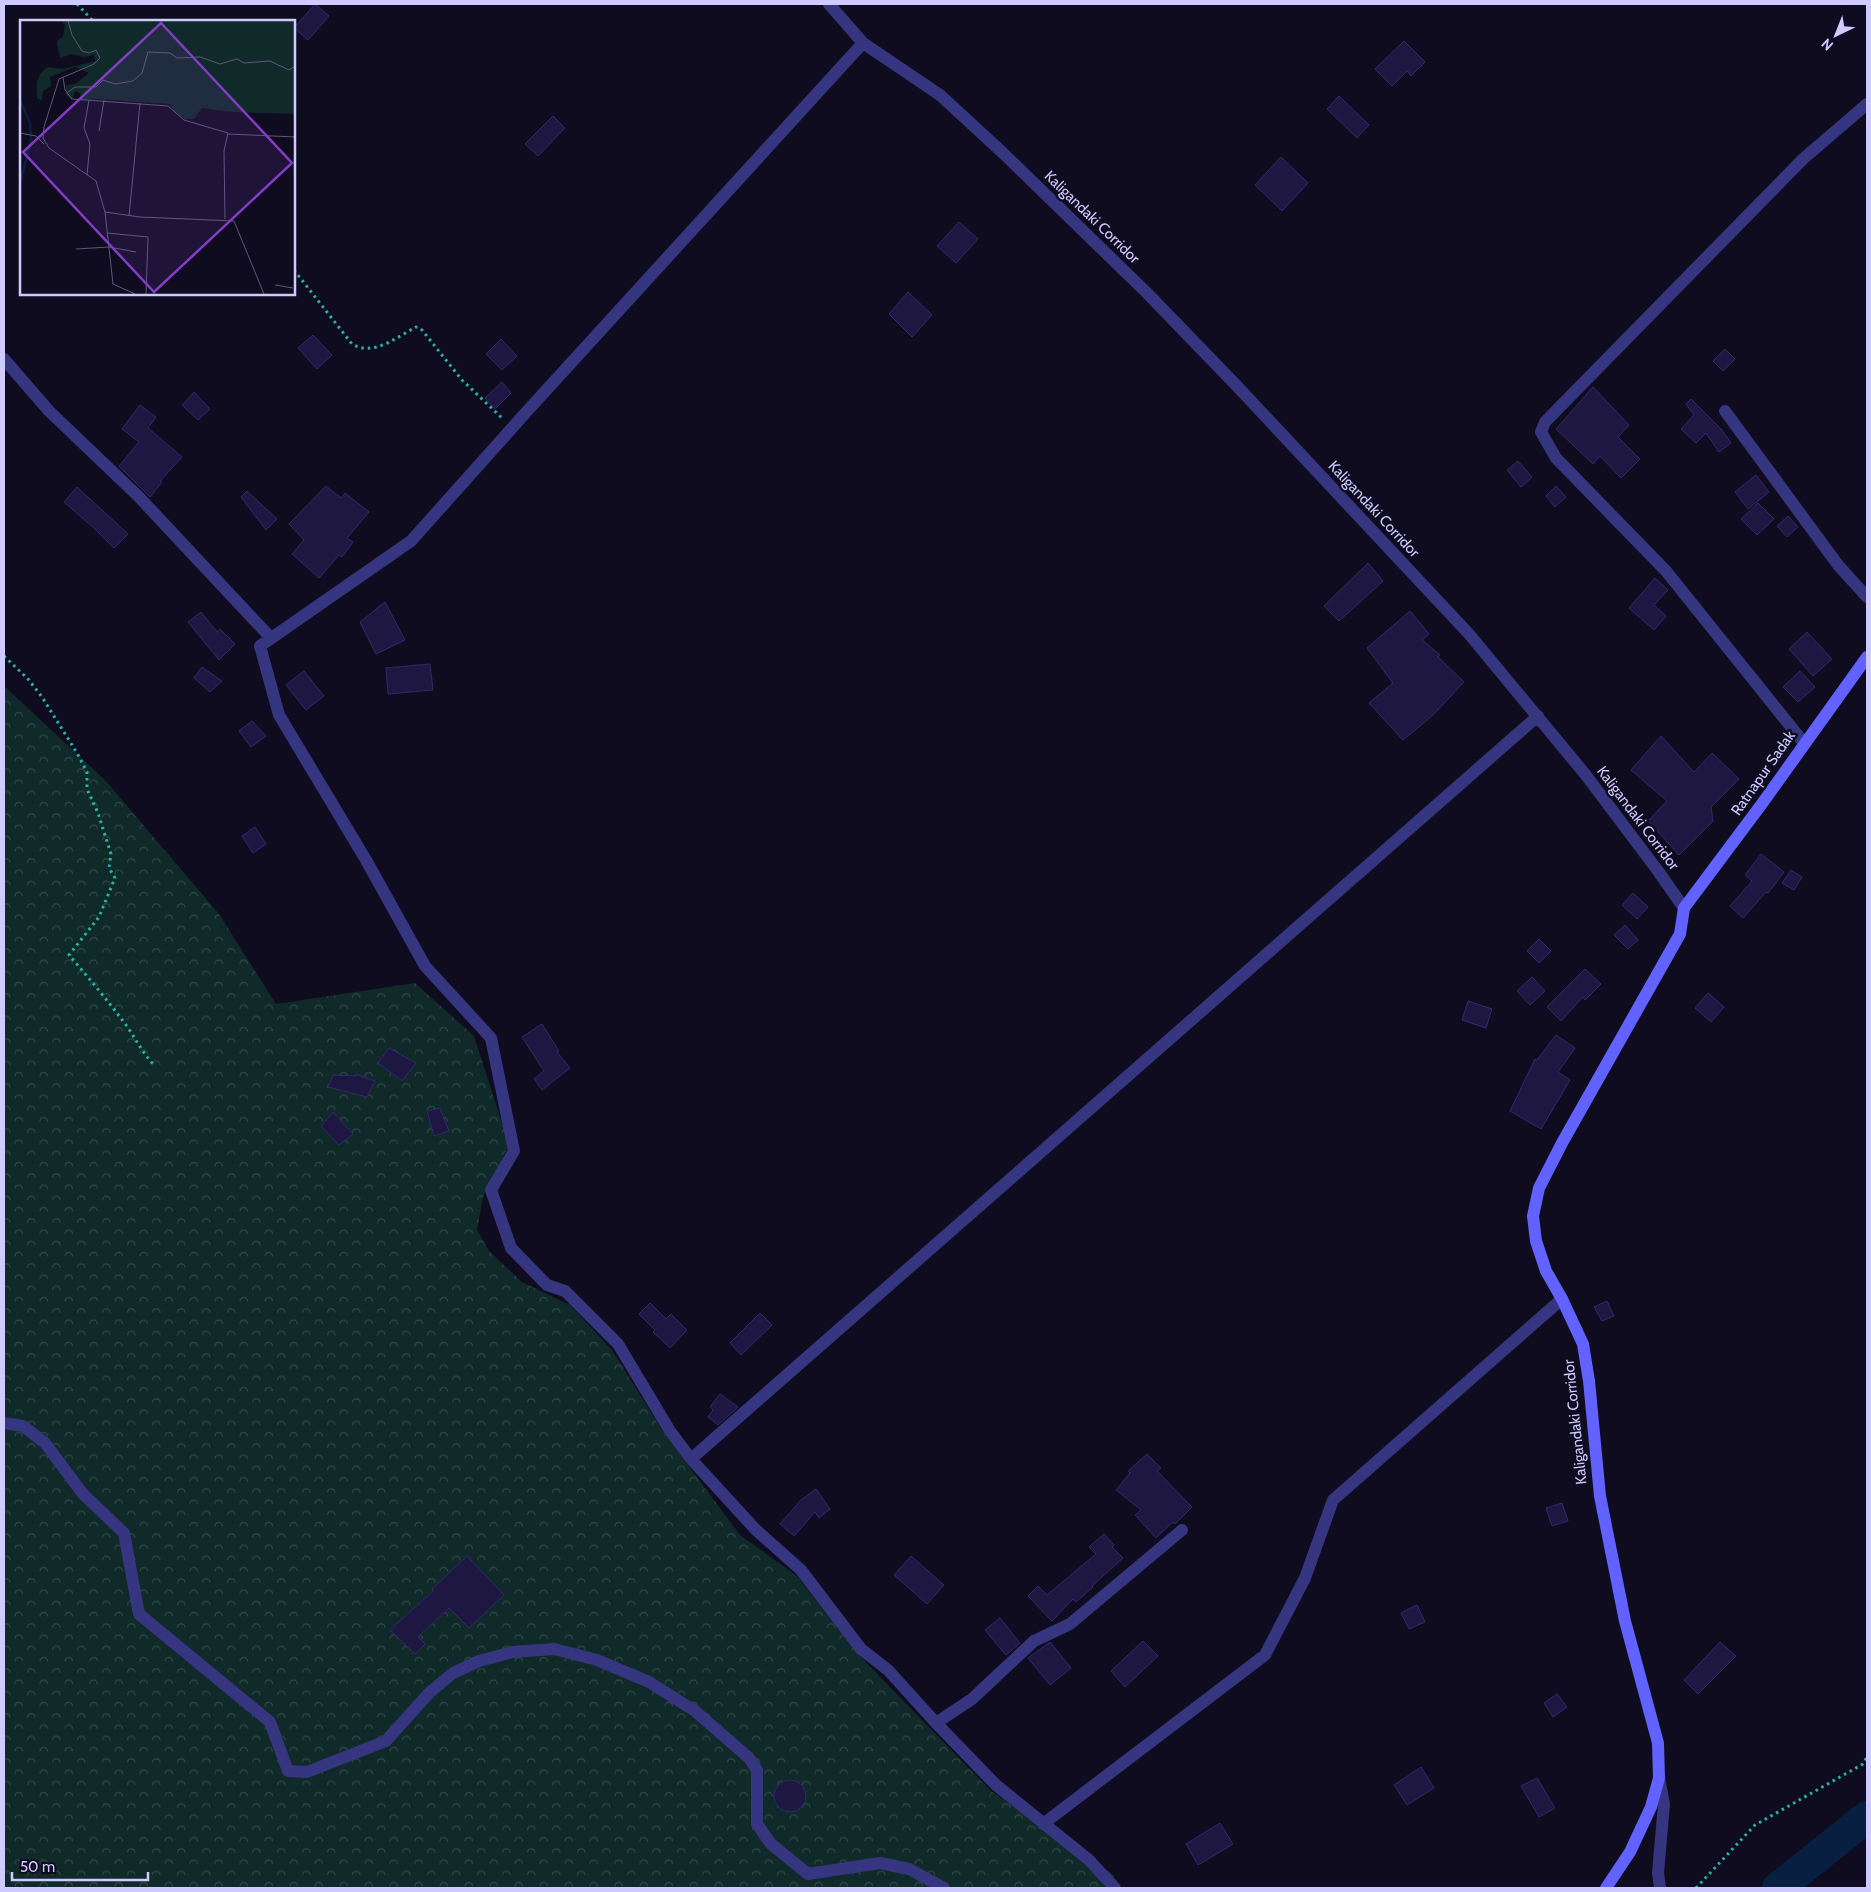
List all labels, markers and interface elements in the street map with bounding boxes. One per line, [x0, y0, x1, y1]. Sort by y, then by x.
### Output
north arrow [1811, 10, 1861, 60]
inset map [20, 20, 295, 295]
text: N [1817, 35, 1837, 54]
street label: Kaligandaki Corridor [1041, 167, 1144, 267]
street label: Kaligandaki Corridor [1325, 457, 1424, 561]
street label: Ratnapur Sadak [1727, 727, 1799, 819]
street label: Kaligandaki Corridor [1593, 762, 1683, 874]
street label: Kaligandaki Corridor [1559, 1358, 1591, 1485]
scale bar [12, 1850, 149, 1882]
text: 50 m [20, 1858, 55, 1876]

